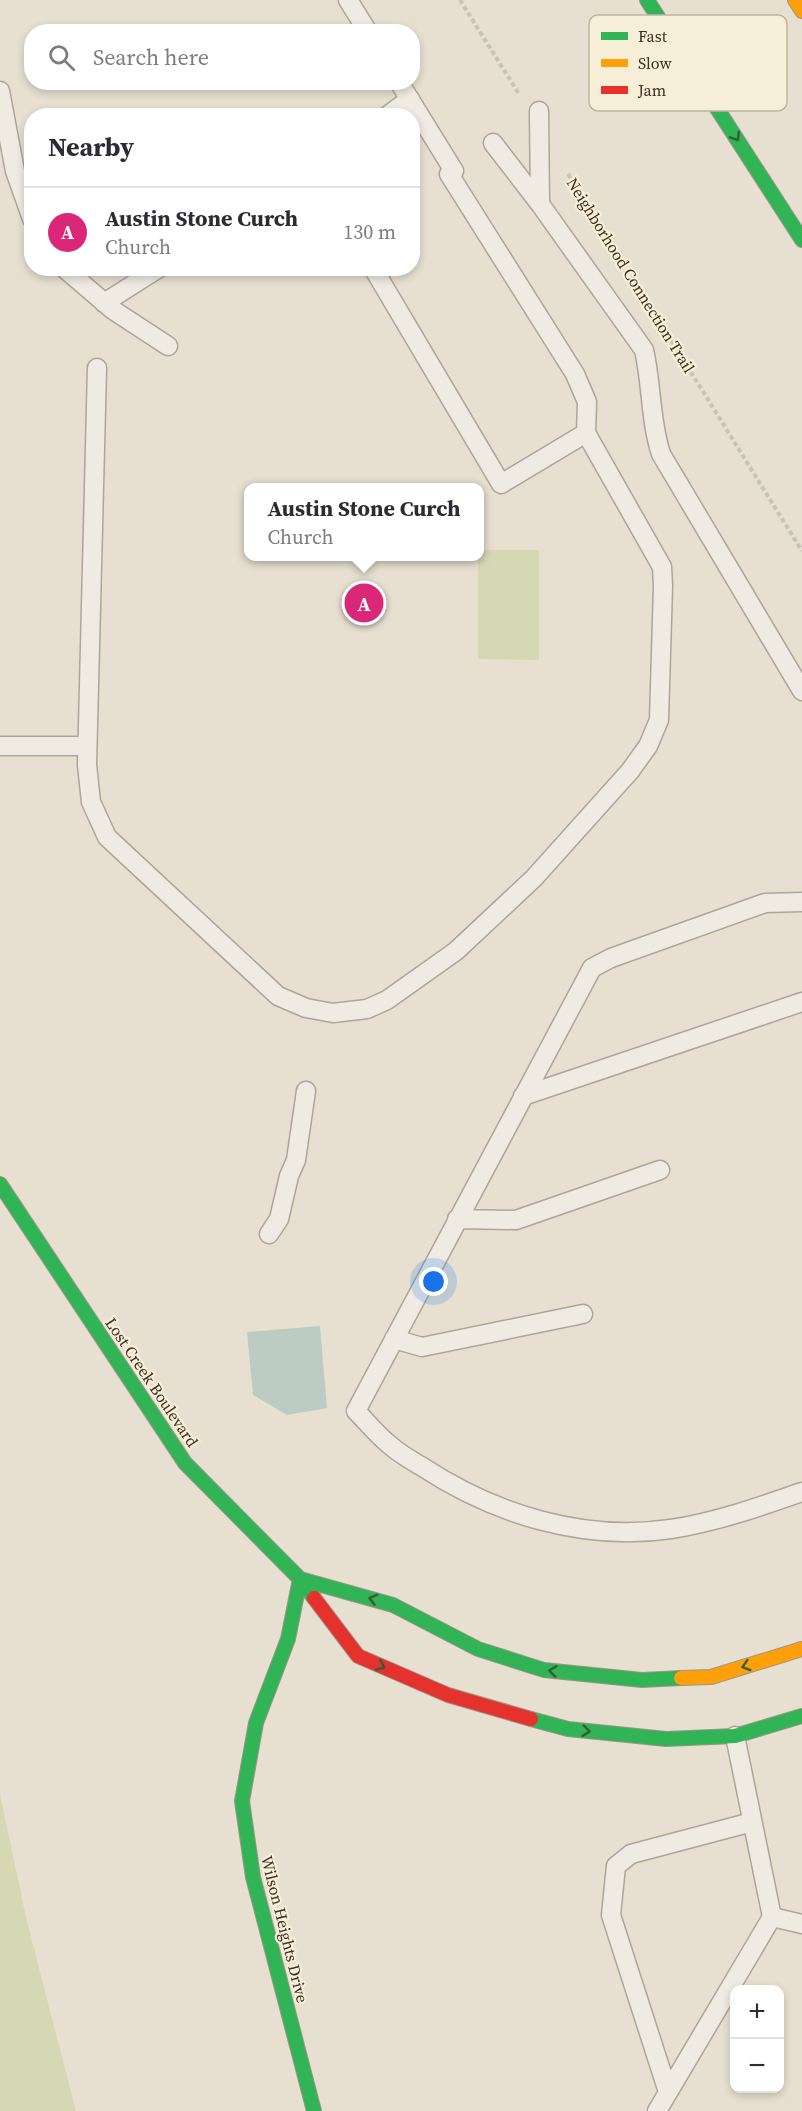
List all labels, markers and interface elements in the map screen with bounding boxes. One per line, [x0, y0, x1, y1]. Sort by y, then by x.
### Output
legend [589, 15, 787, 111]
search box [24, 24, 420, 90]
text: Fast [638, 25, 668, 47]
icon: search [45, 41, 78, 74]
text: Search here [93, 42, 209, 72]
text: Slow [638, 52, 673, 74]
text: Jam [637, 79, 666, 101]
text: Nearby [48, 129, 134, 165]
one-way arrow [728, 131, 739, 142]
street label: Neighborhood Connection Trail [562, 173, 700, 377]
text: Austin Stone Curch [105, 203, 298, 233]
text: A [61, 218, 74, 246]
text: 130 m [343, 218, 396, 246]
text: Church [105, 233, 171, 261]
popup [244, 483, 484, 561]
text: Austin Stone Curch [267, 493, 461, 523]
text: Church [267, 523, 333, 551]
pin: A [344, 580, 384, 626]
your location [419, 1267, 448, 1296]
street label: Lost Creek Boulevard [100, 1313, 204, 1451]
one-way arrow [368, 1594, 378, 1607]
one-way arrow [374, 1659, 385, 1671]
one-way arrow [741, 1659, 752, 1671]
one-way arrow [549, 1665, 558, 1677]
one-way arrow [581, 1724, 590, 1737]
street label: Wilson Heights Drive [256, 1853, 314, 2005]
map controls [730, 1985, 784, 2093]
button: + [730, 1985, 784, 2039]
button: − [730, 2039, 784, 2093]

